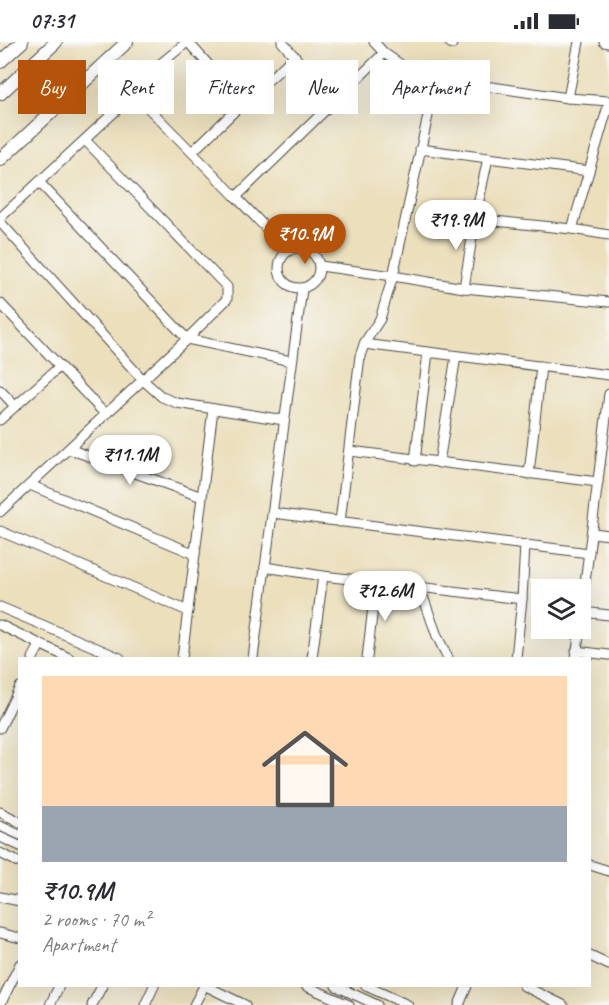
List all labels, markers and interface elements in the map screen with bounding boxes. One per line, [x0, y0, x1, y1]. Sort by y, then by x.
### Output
text: 07:31 [30, 7, 74, 35]
chip: Buy [18, 60, 86, 114]
chip: Rent [98, 60, 174, 114]
chip: Filters [186, 60, 274, 114]
chip: New [286, 60, 358, 114]
chip: Apartment [370, 60, 490, 114]
pin: ₹19.9M [407, 200, 505, 251]
text: ₹19.9M [429, 207, 483, 232]
pin: ₹10.9M [256, 214, 354, 265]
text: ₹10.9M [278, 221, 332, 246]
pin: ₹11.1M [81, 435, 179, 486]
text: ₹11.1M [103, 442, 157, 467]
pin: ₹12.6M [336, 571, 434, 622]
text: ₹12.6M [358, 578, 412, 603]
map controls [531, 579, 591, 639]
button: layers [531, 579, 591, 639]
icon: home [251, 715, 359, 823]
text: ₹10.9M [42, 874, 113, 907]
text: 2 rooms · 70 m² [42, 907, 150, 932]
text: Apartment [42, 932, 115, 957]

